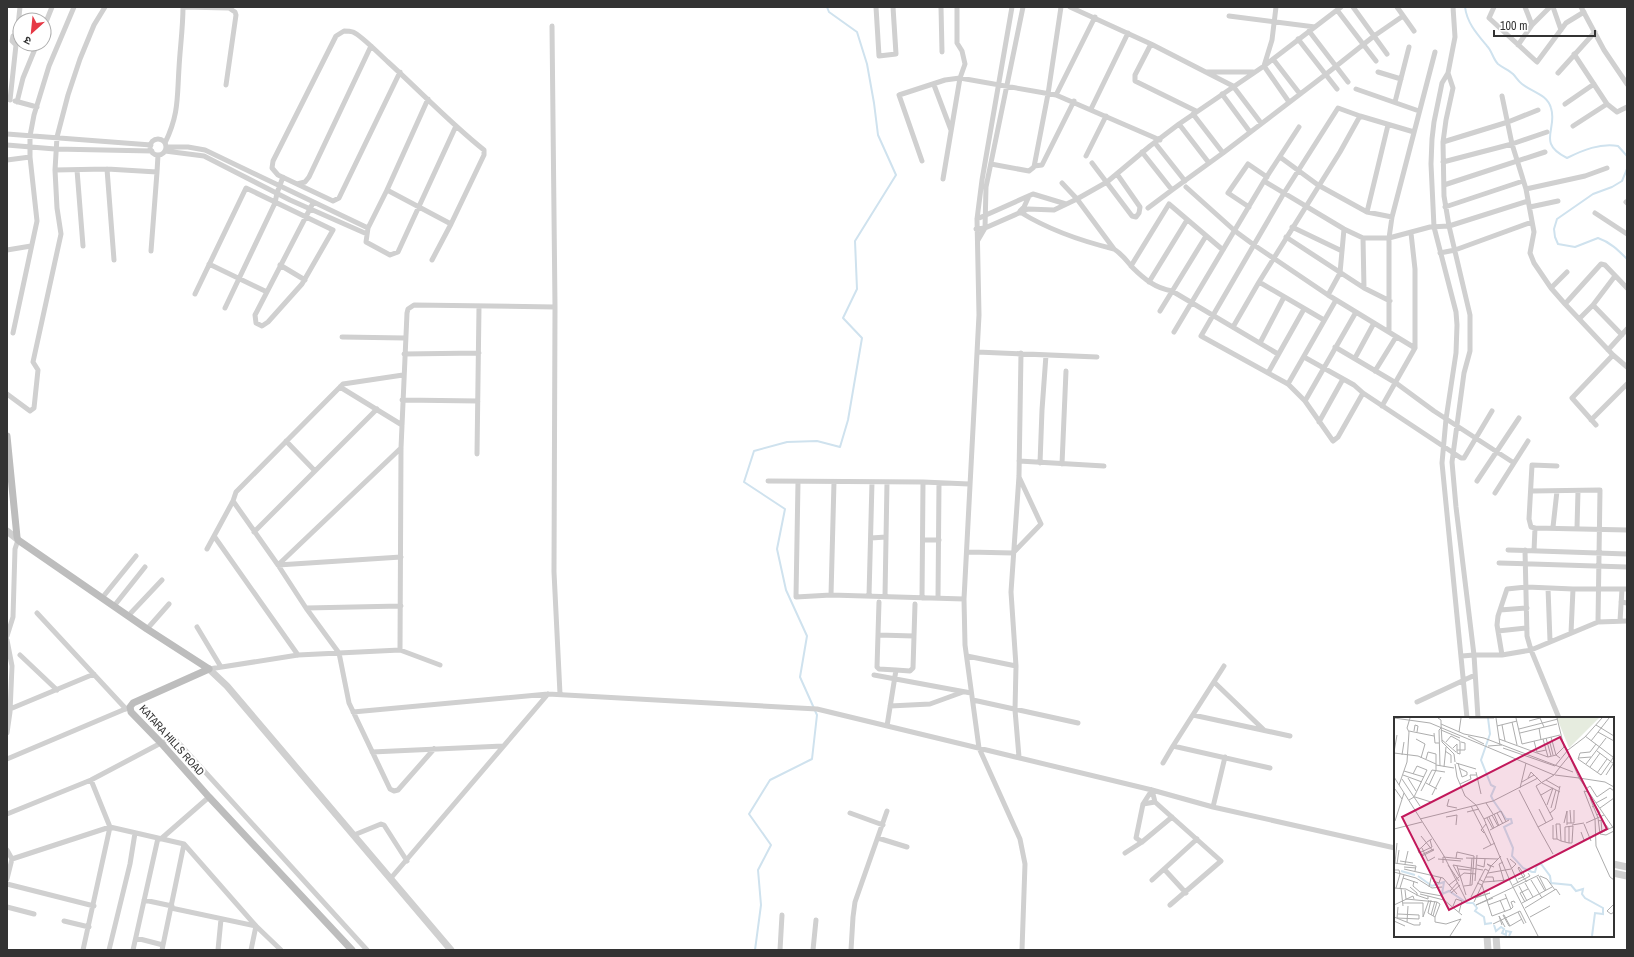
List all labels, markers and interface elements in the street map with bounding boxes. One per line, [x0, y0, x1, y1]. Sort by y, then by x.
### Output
north arrow [12, 12, 52, 52]
scale bar [1494, 12, 1595, 38]
text: 100 m [1500, 18, 1527, 34]
text: उ [21, 33, 34, 49]
street label: KATARA HILLS ROAD [137, 702, 207, 778]
inset map [1394, 717, 1614, 937]

